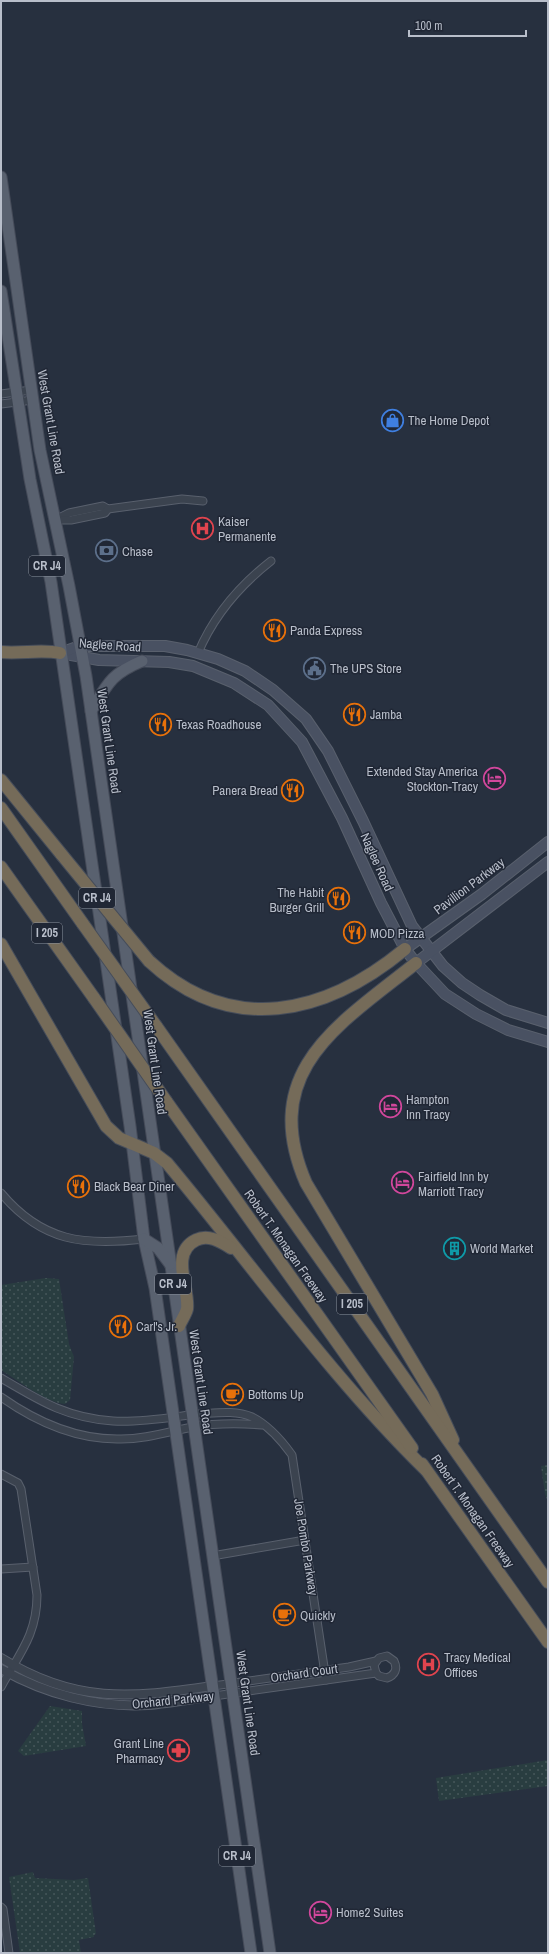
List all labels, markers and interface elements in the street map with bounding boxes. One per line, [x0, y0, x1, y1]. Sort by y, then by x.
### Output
scale bar [409, 12, 526, 38]
text: 100 m [415, 18, 442, 34]
street label: West Grant Line Road [33, 368, 69, 476]
shop icon: The Home Depot [380, 407, 406, 433]
place label: The Home Depot [408, 412, 489, 429]
place label: Kaiser Permanente [218, 513, 276, 545]
hospital icon: Kaiser Permanente [189, 515, 215, 541]
bank icon: Chase [93, 538, 119, 564]
place label: Chase [122, 543, 153, 560]
road number: CR J4 [29, 556, 65, 576]
restaurant icon: Panda Express [262, 617, 288, 643]
place label: Panda Express [290, 622, 362, 639]
street label: Naglee Road [78, 634, 142, 656]
public building icon: The UPS Store [301, 655, 327, 681]
place label: The UPS Store [330, 660, 402, 677]
street label: West Grant Line Road [93, 687, 125, 795]
restaurant icon: Jamba [342, 701, 368, 727]
place label: Jamba [370, 706, 402, 723]
restaurant icon: Texas Roadhouse [147, 711, 173, 737]
place label: Texas Roadhouse [176, 716, 261, 733]
place label: Extended Stay America Stockton-Tracy [367, 763, 479, 795]
hotel icon: Extended Stay America Stockton-Tracy [481, 765, 507, 791]
restaurant icon: Panera Bread [280, 777, 306, 803]
place label: Panera Bread [212, 782, 278, 799]
street label: Naglee Road [357, 830, 397, 894]
street label: Pavillion Parkway [430, 853, 508, 918]
place label: The Habit Burger Grill [270, 884, 324, 916]
restaurant icon: The Habit Burger Grill [326, 886, 352, 912]
road number: CR J4 [79, 888, 115, 908]
restaurant icon: MOD Pizza [342, 920, 368, 946]
road number: I 205 [32, 923, 62, 943]
place label: MOD Pizza [370, 925, 425, 942]
street label: West Grant Line Road [139, 1008, 171, 1116]
place label: Hampton Inn Tracy [406, 1091, 451, 1123]
hotel icon: Hampton Inn Tracy [377, 1093, 403, 1119]
place label: Fairfield Inn by Marriott Tracy [418, 1168, 489, 1200]
hotel icon: Fairfield Inn by Marriott Tracy [390, 1170, 416, 1196]
restaurant icon: Black Bear Diner [65, 1173, 91, 1199]
place label: Black Bear Diner [94, 1178, 175, 1195]
street label: Robert T. Monagan Freeway [241, 1186, 332, 1306]
building icon: World Market [441, 1235, 467, 1261]
place label: World Market [470, 1240, 533, 1257]
road number: CR J4 [155, 1274, 191, 1294]
road number: I 205 [337, 1294, 367, 1314]
restaurant icon: Carl's Jr. [107, 1313, 133, 1339]
place label: Carl's Jr. [136, 1318, 177, 1335]
street label: West Grant Line Road [185, 1328, 217, 1436]
cafe icon: Bottoms Up [220, 1381, 246, 1407]
place label: Bottoms Up [248, 1386, 304, 1403]
street label: Robert T. Monagan Freeway [428, 1451, 519, 1571]
street label: Joe Pombo Parkway [290, 1497, 322, 1597]
cafe icon: Quickly [271, 1602, 297, 1628]
place label: Quickly [300, 1607, 336, 1624]
street label: West Grant Line Road [232, 1649, 264, 1757]
place label: Tracy Medical Offices [444, 1649, 511, 1681]
hospital icon: Tracy Medical Offices [416, 1651, 442, 1677]
street label: Orchard Court [269, 1660, 339, 1686]
street label: Orchard Parkway [131, 1687, 215, 1713]
place label: Grant Line Pharmacy [114, 1735, 165, 1767]
pharmacy icon: Grant Line Pharmacy [166, 1737, 192, 1763]
road number: CR J4 [219, 1846, 255, 1866]
hotel icon: Home2 Suites [308, 1899, 334, 1925]
place label: Home2 Suites [336, 1904, 404, 1921]

